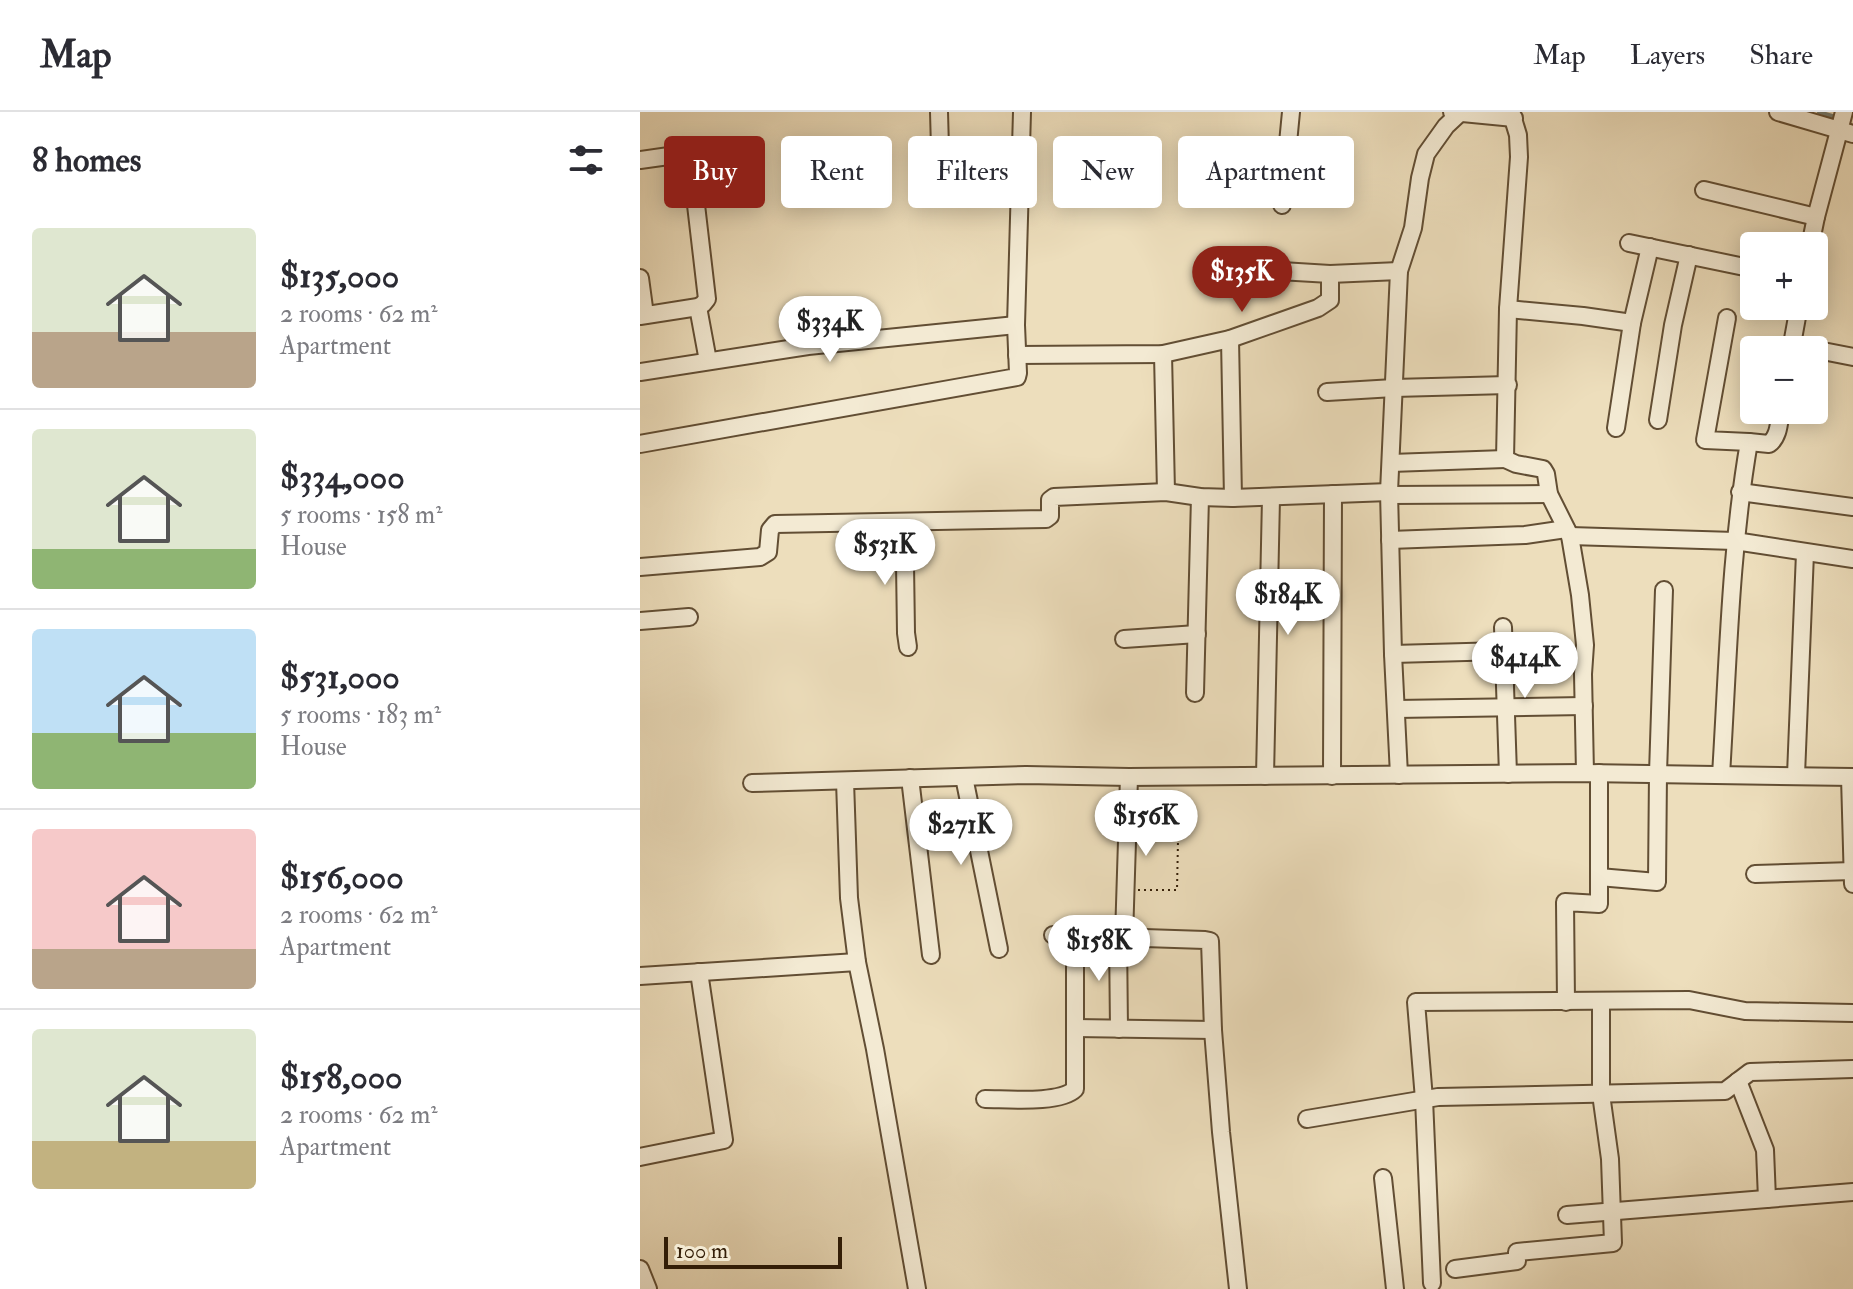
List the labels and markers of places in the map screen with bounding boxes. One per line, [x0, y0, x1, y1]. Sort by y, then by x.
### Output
pin: $135K [1186, 246, 1298, 314]
pin: $334K [774, 296, 886, 364]
pin: $531K [829, 519, 941, 587]
pin: $184K [1232, 569, 1344, 637]
pin: $414K [1469, 632, 1581, 700]
pin: $156K [1090, 790, 1202, 858]
pin: $271K [905, 799, 1017, 867]
pin: $158K [1043, 915, 1155, 983]

